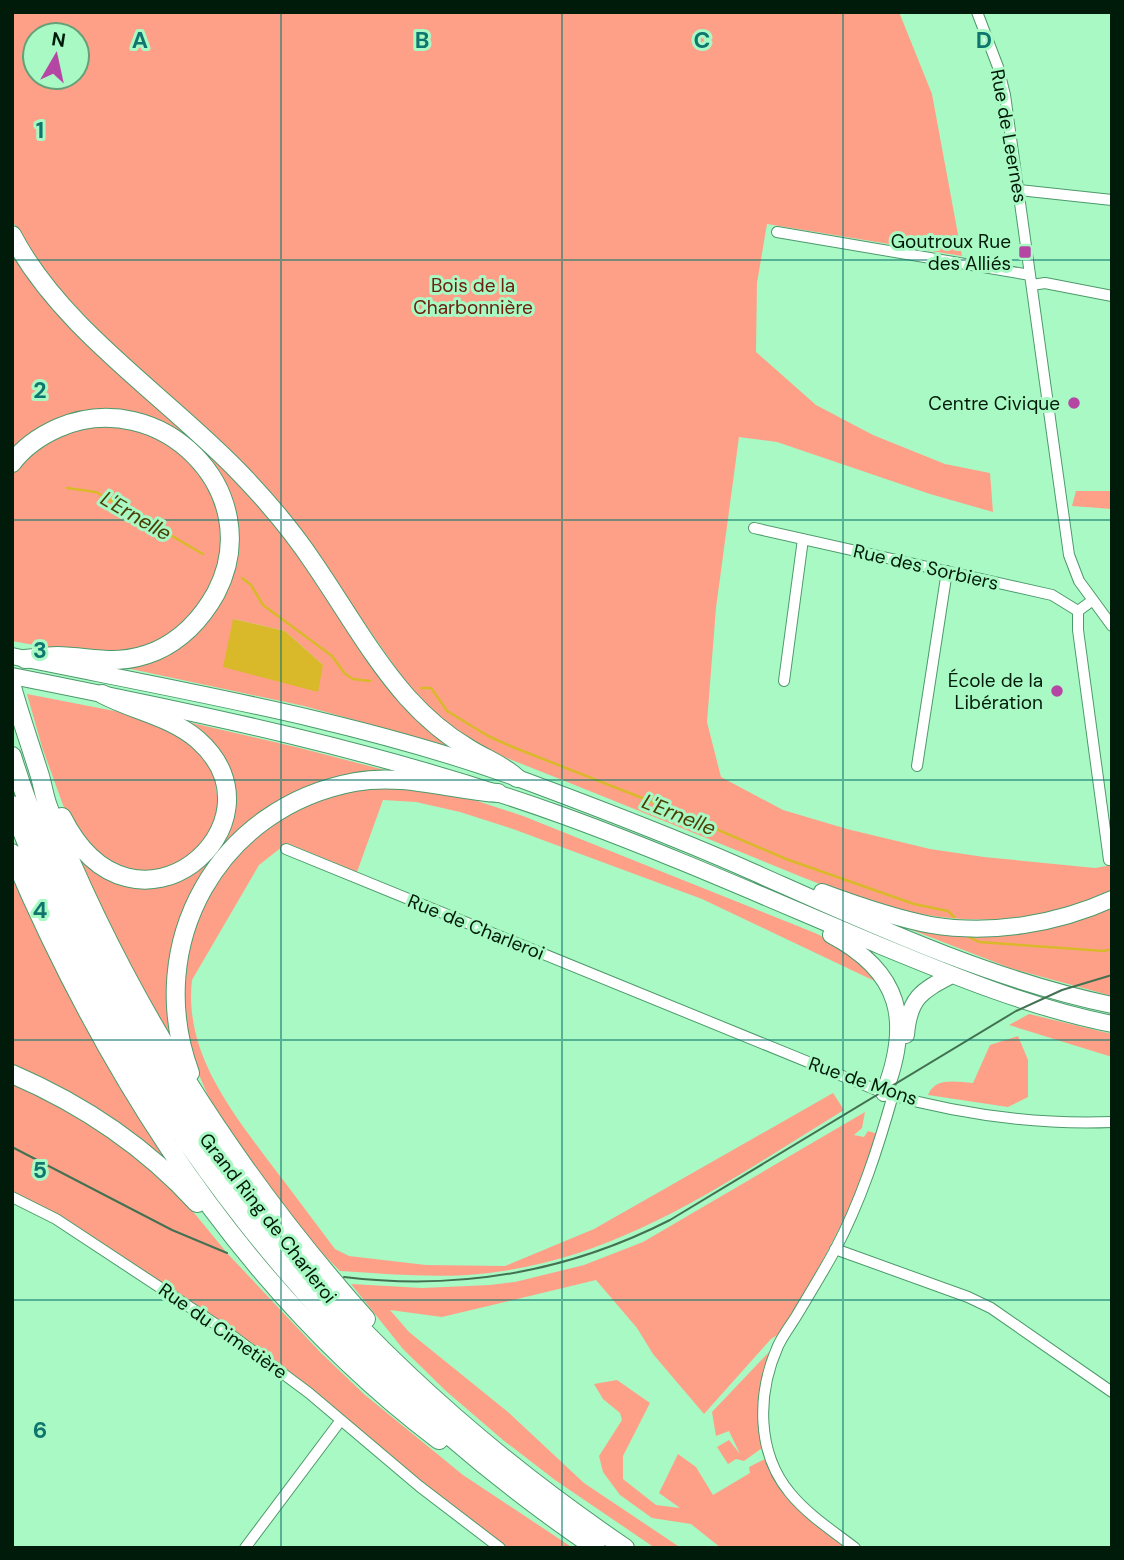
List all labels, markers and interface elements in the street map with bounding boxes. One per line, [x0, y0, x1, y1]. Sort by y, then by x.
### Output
north arrow [21, 21, 91, 91]
text: A [132, 25, 148, 55]
text: B [415, 25, 429, 55]
text: C [694, 25, 710, 55]
text: D [976, 25, 992, 55]
text: N [50, 26, 67, 53]
street label: Rue de Leernes [985, 67, 1033, 205]
text: 1 [36, 115, 44, 145]
place label: Goutroux Rue des Alliés [891, 229, 1011, 276]
marker: Goutroux Rue des Alliés [1017, 244, 1033, 260]
park label: Bois de la Charbonnière [413, 273, 533, 320]
text: 2 [33, 375, 47, 405]
place label: Centre Civique [928, 391, 1060, 416]
marker: Centre Civique [1066, 395, 1082, 411]
water label: L'Ernelle [96, 485, 176, 547]
street label: Rue des Sorbiers [851, 538, 1001, 596]
text: 3 [33, 635, 47, 665]
place label: École de la Libération [948, 668, 1043, 715]
marker: École de la Libération [1049, 683, 1065, 699]
water label: L'Ernelle [638, 788, 720, 842]
street label: Rue de Charleroi [404, 888, 548, 966]
text: 4 [33, 895, 48, 925]
street label: Rue de Mons [805, 1051, 921, 1111]
street label: Grand Ring de Charleroi [194, 1128, 342, 1308]
text: 5 [33, 1155, 47, 1185]
street label: Rue du Cimetière [154, 1277, 292, 1385]
text: 6 [33, 1415, 47, 1445]

